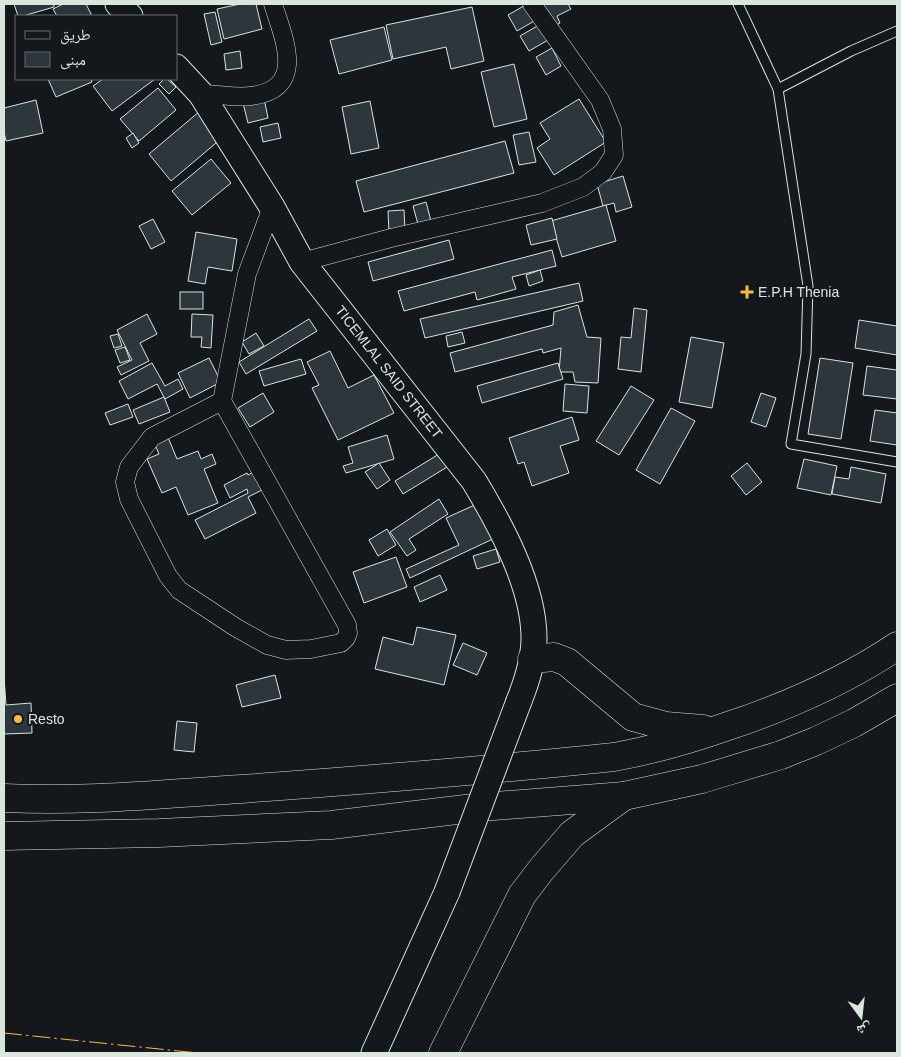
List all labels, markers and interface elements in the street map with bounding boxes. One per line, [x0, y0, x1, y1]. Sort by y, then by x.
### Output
legend [15, 15, 178, 80]
text: طريق [60, 26, 91, 45]
text: مبنى [60, 51, 86, 70]
place label: E.P.H Thenia [758, 284, 839, 300]
marker: E.P.H Thenia [740, 285, 754, 299]
street label: TICEMLAL SAID STREET [332, 303, 446, 442]
place label: Resto [28, 711, 65, 727]
marker: Resto [12, 713, 24, 725]
north arrow [836, 992, 886, 1042]
text: ش [855, 1019, 874, 1039]

